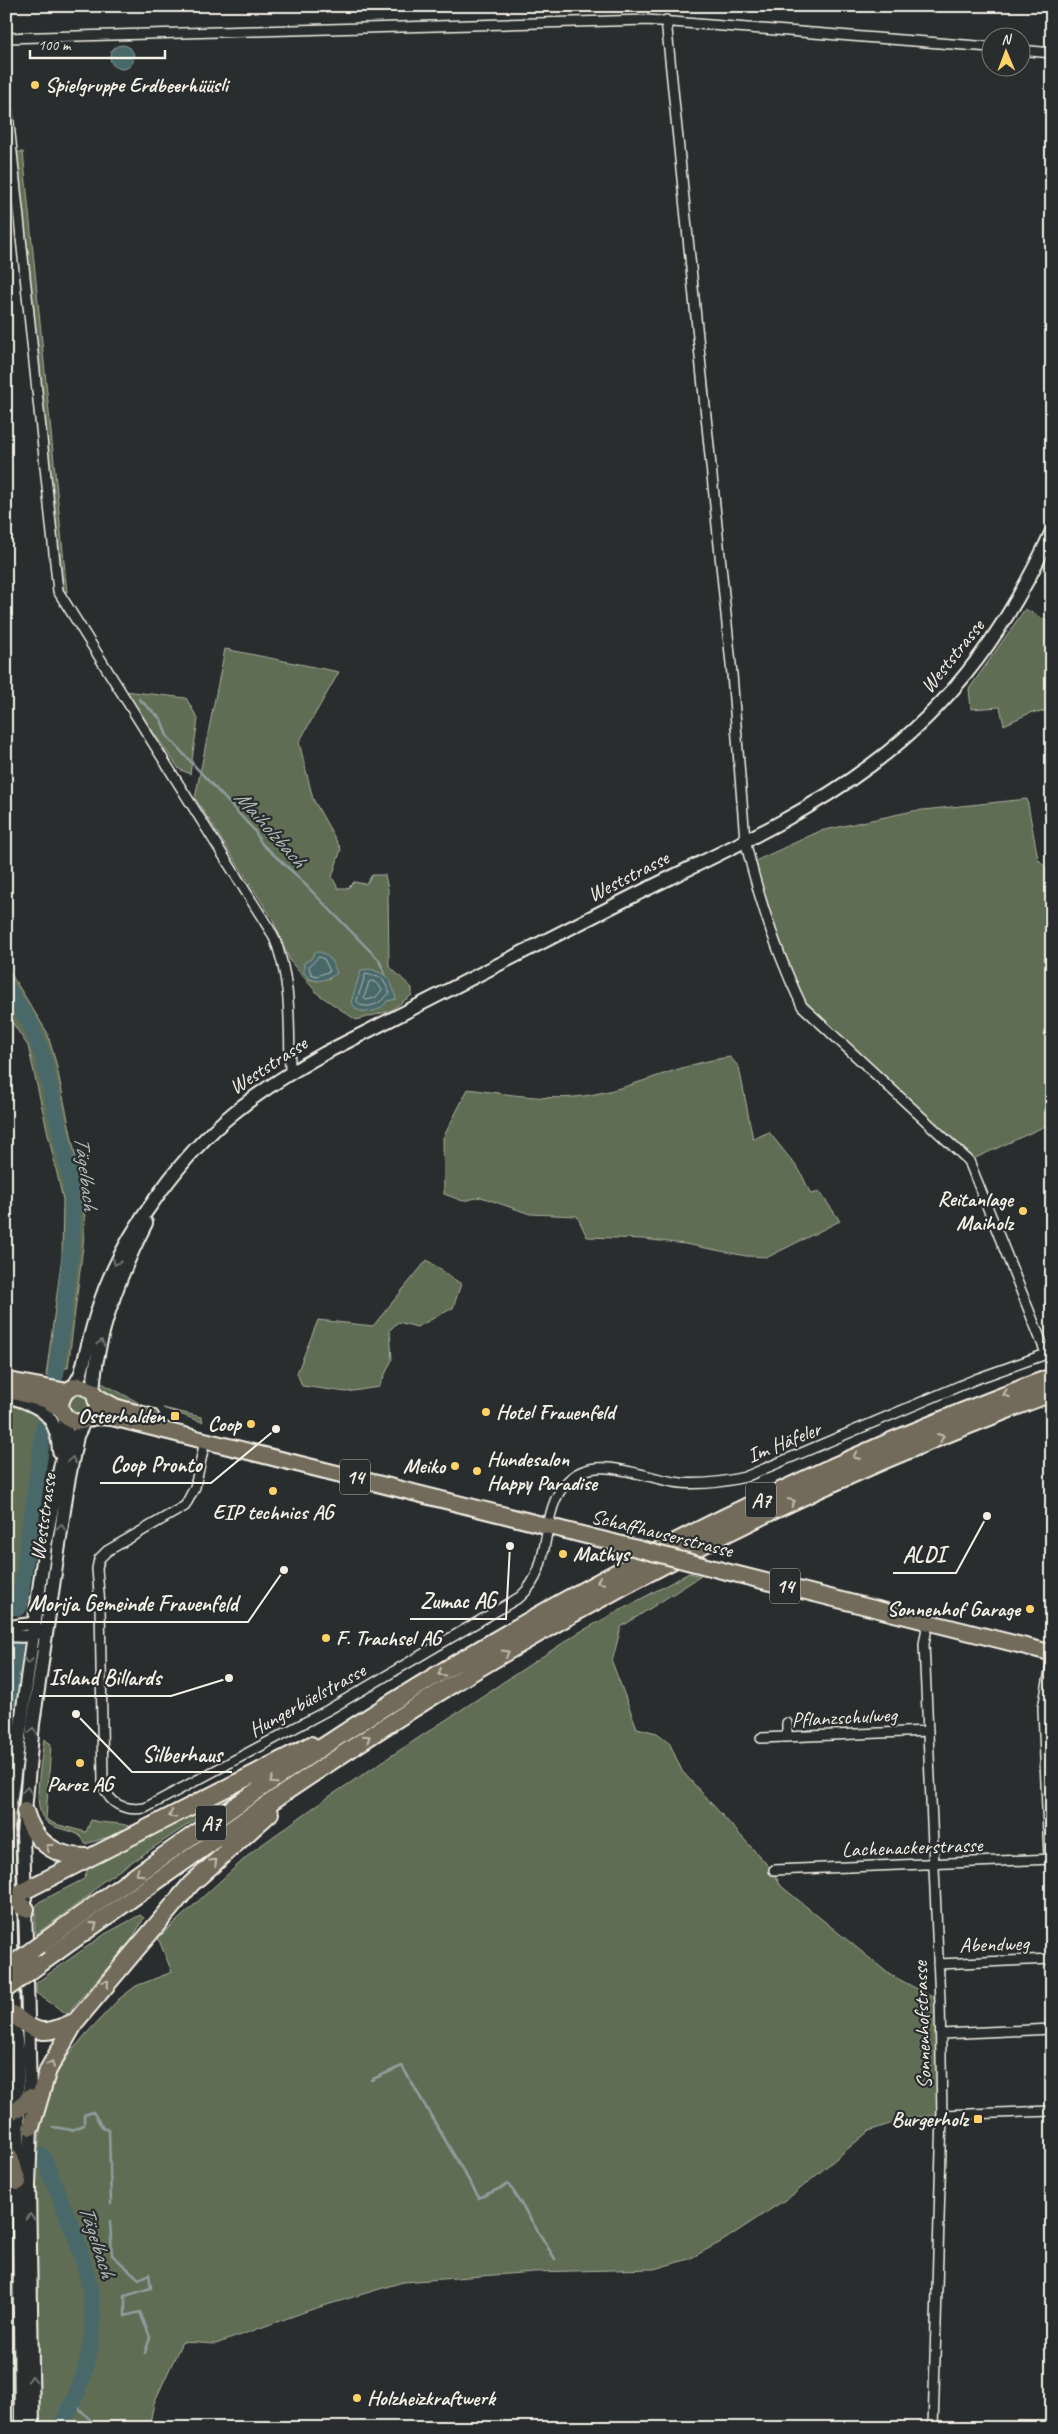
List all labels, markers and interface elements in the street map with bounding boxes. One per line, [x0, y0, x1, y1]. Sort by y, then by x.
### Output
scale bar [30, 28, 165, 60]
north arrow [980, 28, 1030, 78]
text: N [1001, 31, 1013, 48]
text: 100 m [38, 36, 72, 55]
place label: Spielgruppe Erdbeerhüüsli [45, 72, 231, 98]
marker: Spielgruppe Erdbeerhüüsli [29, 79, 41, 91]
street label: Weststrasse [914, 613, 990, 698]
water label: Maiholzbach [228, 784, 314, 875]
street label: Weststrasse [583, 844, 674, 907]
street label: Weststrasse [224, 1030, 313, 1100]
water label: Tägelbach [68, 1134, 105, 1214]
place label: Reitanlage Maiholz [938, 1186, 1015, 1236]
marker: Reitanlage Maiholz [1017, 1205, 1029, 1217]
one-way arrow [112, 1257, 123, 1266]
one-way arrow [96, 1339, 106, 1348]
one-way arrow [1002, 1388, 1011, 1398]
place label: Hotel Frauenfeld [496, 1399, 618, 1425]
place label: Osterhalden [78, 1403, 166, 1429]
marker: Hotel Frauenfeld [480, 1406, 492, 1418]
marker: Osterhalden [169, 1410, 181, 1422]
place label: Coop [208, 1411, 243, 1437]
street label: Im Häfeler [743, 1415, 826, 1468]
marker: Coop [245, 1418, 257, 1430]
one-way arrow [936, 1433, 945, 1443]
callout: Coop Pronto [100, 1446, 211, 1483]
place label: Hundesalon Happy Paradise [487, 1446, 599, 1496]
one-way arrow [852, 1449, 861, 1460]
text: Coop Pronto [110, 1451, 204, 1479]
place label: Meiko [403, 1453, 446, 1479]
one-way arrow [66, 1455, 77, 1464]
road number: 14 [340, 1460, 370, 1494]
marker: Meiko [449, 1460, 461, 1472]
marker: Hundesalon Happy Paradise [471, 1465, 483, 1477]
street label: Weststrasse [24, 1471, 62, 1562]
road number: A7 [746, 1482, 776, 1518]
marker: EIP technics AG [267, 1485, 279, 1497]
one-way arrow [787, 1498, 796, 1509]
place label: EIP technics AG [213, 1499, 336, 1525]
street label: Schaffhauserstrasse [589, 1503, 737, 1563]
one-way arrow [56, 1523, 66, 1532]
callout: ALDI [893, 1536, 956, 1573]
place label: Mathys [573, 1541, 632, 1567]
text: ALDI [903, 1541, 950, 1569]
marker: Mathys [557, 1548, 569, 1560]
road number: 14 [770, 1568, 800, 1604]
one-way arrow [596, 1575, 605, 1585]
callout: Zumac AG [410, 1582, 506, 1619]
callout: Morija Gemeinde Frauenfeld [18, 1585, 248, 1622]
text: Zumac AG [420, 1587, 499, 1615]
text: Morija Gemeinde Frauenfeld [29, 1590, 242, 1618]
place label: Sonnenhof Garage [887, 1596, 1022, 1622]
marker: Sonnenhof Garage [1024, 1603, 1036, 1615]
place label: F. Trachsel AG [336, 1625, 444, 1651]
marker: F. Trachsel AG [320, 1632, 332, 1644]
one-way arrow [500, 1649, 509, 1659]
one-way arrow [24, 1656, 34, 1665]
street label: Hungerbüelstrasse [244, 1657, 371, 1743]
callout: Island Billards [39, 1659, 171, 1696]
text: Island Billards [49, 1664, 163, 1692]
one-way arrow [437, 1666, 446, 1676]
street label: Pflanzschulweg [791, 1701, 899, 1733]
one-way arrow [27, 1727, 38, 1735]
callout: Silberhaus [132, 1735, 232, 1772]
one-way arrow [362, 1735, 371, 1744]
text: Silberhaus [142, 1741, 224, 1769]
marker: Paroz AG [74, 1757, 86, 1769]
place label: Paroz AG [47, 1771, 116, 1797]
one-way arrow [269, 1774, 278, 1784]
one-way arrow [21, 1786, 32, 1794]
road number: A7 [196, 1806, 226, 1840]
one-way arrow [168, 1809, 177, 1819]
street label: Lachenackerstrasse [841, 1832, 984, 1862]
one-way arrow [45, 1844, 55, 1853]
one-way arrow [209, 1858, 218, 1867]
one-way arrow [135, 1867, 145, 1876]
one-way arrow [88, 1922, 98, 1931]
street label: Abendweg [959, 1930, 1031, 1958]
street label: Sonnenhofstrasse [907, 1959, 937, 2089]
one-way arrow [101, 1980, 109, 1989]
one-way arrow [45, 2060, 55, 2069]
place label: Burgerholz [892, 2106, 969, 2132]
marker: Burgerholz [972, 2113, 984, 2125]
water label: Tägelbach [72, 2202, 123, 2283]
one-way arrow [24, 2212, 35, 2220]
one-way arrow [27, 2375, 38, 2383]
place label: Holzheizkraftwerk [367, 2385, 497, 2411]
marker: Holzheizkraftwerk [351, 2392, 363, 2404]

